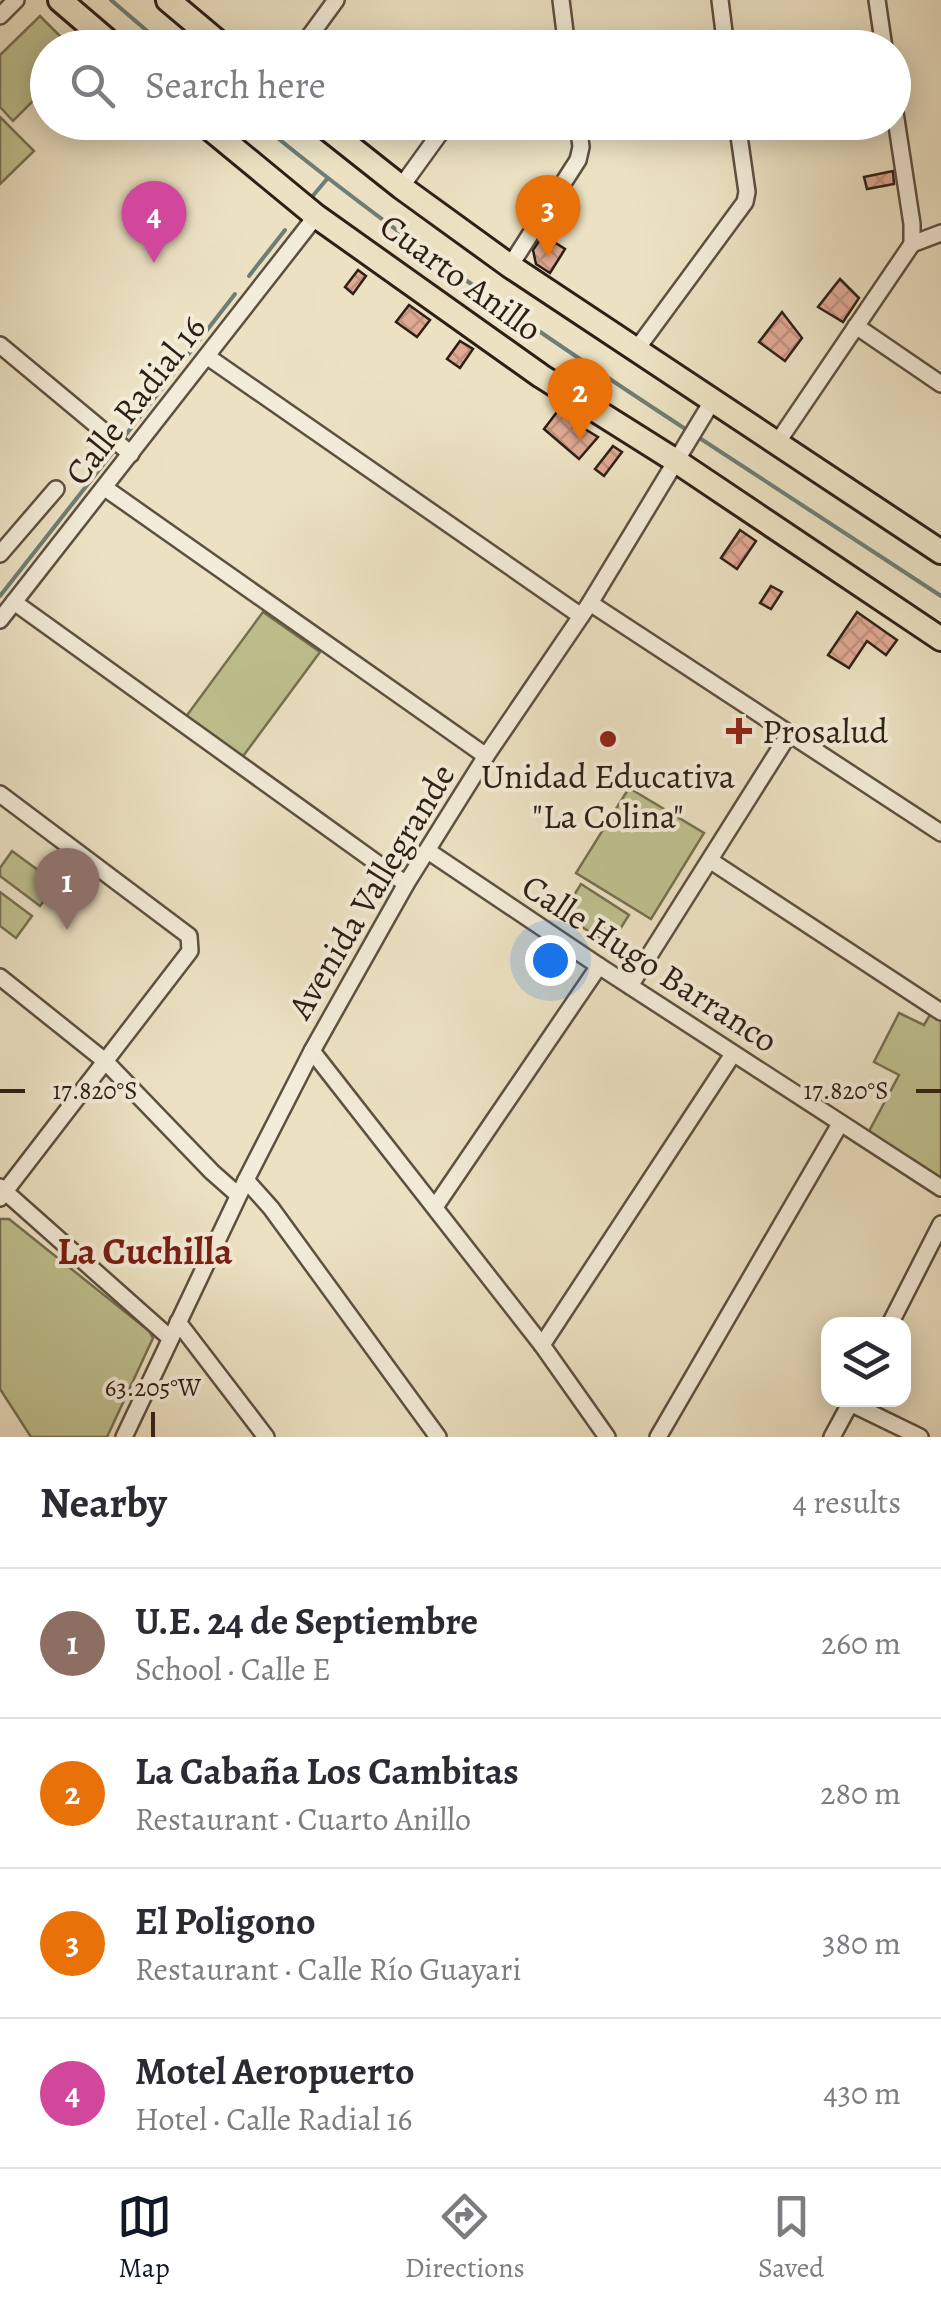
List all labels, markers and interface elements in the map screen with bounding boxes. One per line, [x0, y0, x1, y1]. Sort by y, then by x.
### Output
search box [30, 30, 911, 140]
icon: search [65, 58, 120, 113]
text: Search here [145, 59, 326, 111]
pin: 3 [516, 174, 580, 257]
pin: 4 [122, 180, 186, 263]
street label: Cuarto Anillo [370, 202, 552, 352]
street label: Calle Radial 16 [53, 305, 217, 495]
pin: 2 [548, 358, 612, 440]
place label: Prosalud [762, 707, 888, 755]
marker: Prosalud [726, 718, 752, 744]
marker: Unidad Educativa "La Colina" [597, 728, 619, 750]
place label: Unidad Educativa "La Colina" [481, 752, 736, 840]
street label: Avenida Vallegrande [275, 755, 466, 1028]
pin: 1 [34, 848, 100, 930]
street label: Calle Hugo Barranco [513, 862, 787, 1064]
your location [525, 935, 576, 986]
text: 17.820°S [53, 1074, 137, 1108]
text: 17.820°S [804, 1074, 888, 1108]
district label: La Cuchilla [57, 1225, 233, 1277]
map controls [821, 1317, 911, 1407]
button: layers [821, 1317, 911, 1407]
text: 63.205°W [105, 1371, 202, 1405]
text: Nearby [40, 1474, 167, 1531]
text: 4 results [792, 1480, 901, 1524]
text: U.E. 24 de Septiembre [135, 1595, 478, 1647]
text: 1 [67, 1621, 78, 1665]
text: 260 m [821, 1621, 901, 1665]
text: School · Calle E [135, 1647, 331, 1691]
text: La Cabaña Los Cambitas [135, 1745, 519, 1797]
text: 2 [65, 1771, 80, 1815]
text: 280 m [820, 1771, 901, 1815]
text: Restaurant · Cuarto Anillo [135, 1797, 471, 1841]
text: El Poligono [135, 1895, 316, 1947]
text: 3 [66, 1921, 79, 1965]
text: 380 m [822, 1921, 901, 1965]
text: Restaurant · Calle Río Guayari [135, 1947, 522, 1991]
text: Motel Aeropuerto [135, 2045, 415, 2097]
text: 4 [65, 2071, 80, 2115]
text: 430 m [823, 2071, 901, 2115]
text: Hotel · Calle Radial 16 [135, 2097, 412, 2141]
tab: Map [117, 2189, 172, 2287]
tab: Directions [405, 2189, 525, 2287]
tab: Saved [758, 2189, 824, 2287]

